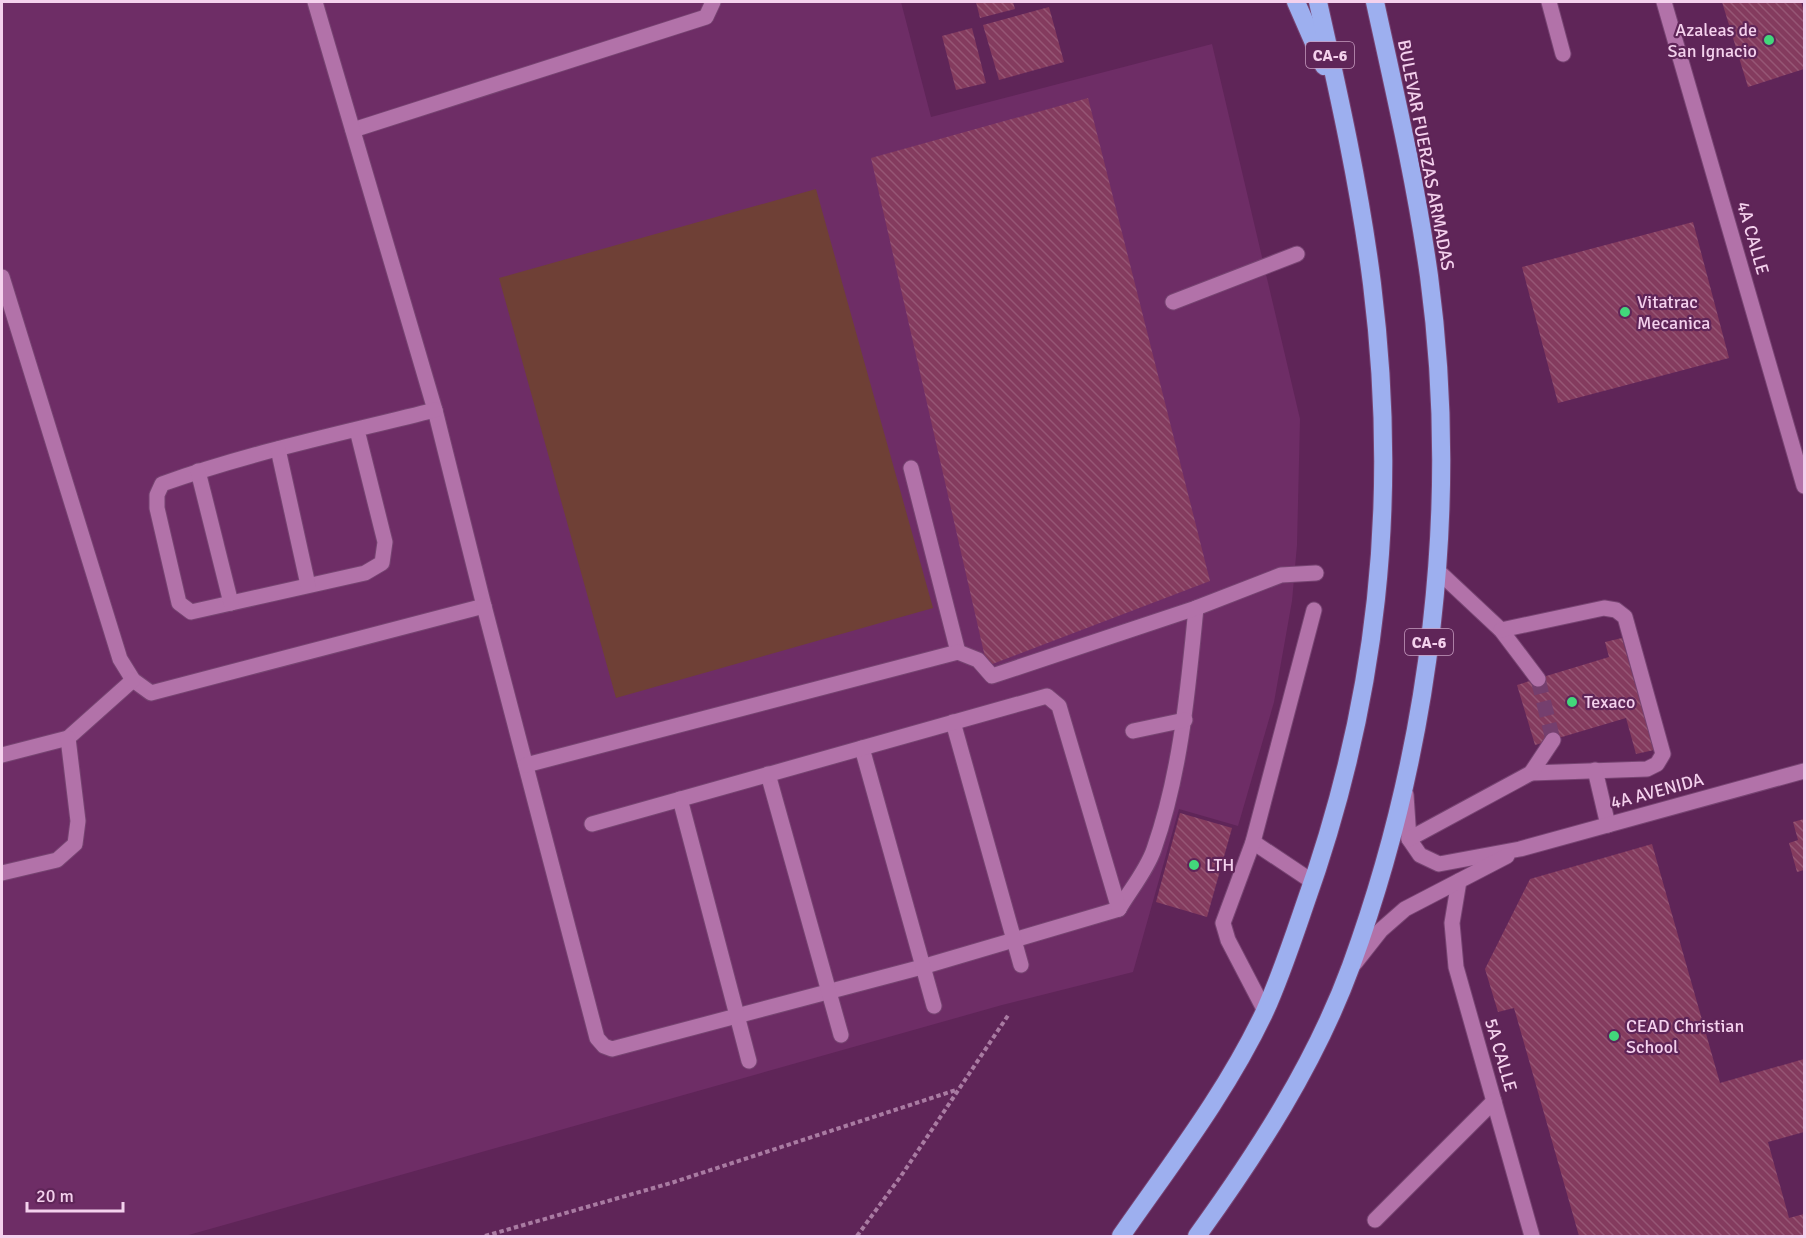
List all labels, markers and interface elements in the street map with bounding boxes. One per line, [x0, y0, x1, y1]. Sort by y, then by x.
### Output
place label: Azaleas de San Ignacio [1668, 19, 1757, 62]
marker: Azaleas de San Ignacio [1762, 33, 1776, 47]
street label: BULEVAR FUERZAS ARMADAS [1393, 38, 1459, 272]
road number: CA-6 [1306, 42, 1354, 68]
street label: 4A CALLE [1732, 199, 1774, 277]
place label: Vitatrac Mecanica [1637, 291, 1710, 334]
marker: Vitatrac Mecanica [1618, 305, 1632, 319]
road number: CA-6 [1405, 629, 1453, 655]
place label: Texaco [1584, 691, 1635, 713]
marker: Texaco [1565, 695, 1579, 709]
street label: 4A AVENIDA [1608, 768, 1706, 814]
place label: LTH [1206, 854, 1234, 876]
marker: LTH [1187, 858, 1201, 872]
place label: CEAD Christian School [1626, 1015, 1744, 1058]
street label: 5A CALLE [1480, 1016, 1522, 1094]
marker: CEAD Christian School [1607, 1029, 1621, 1043]
scale bar [27, 1175, 123, 1213]
text: 20 m [36, 1185, 74, 1207]

